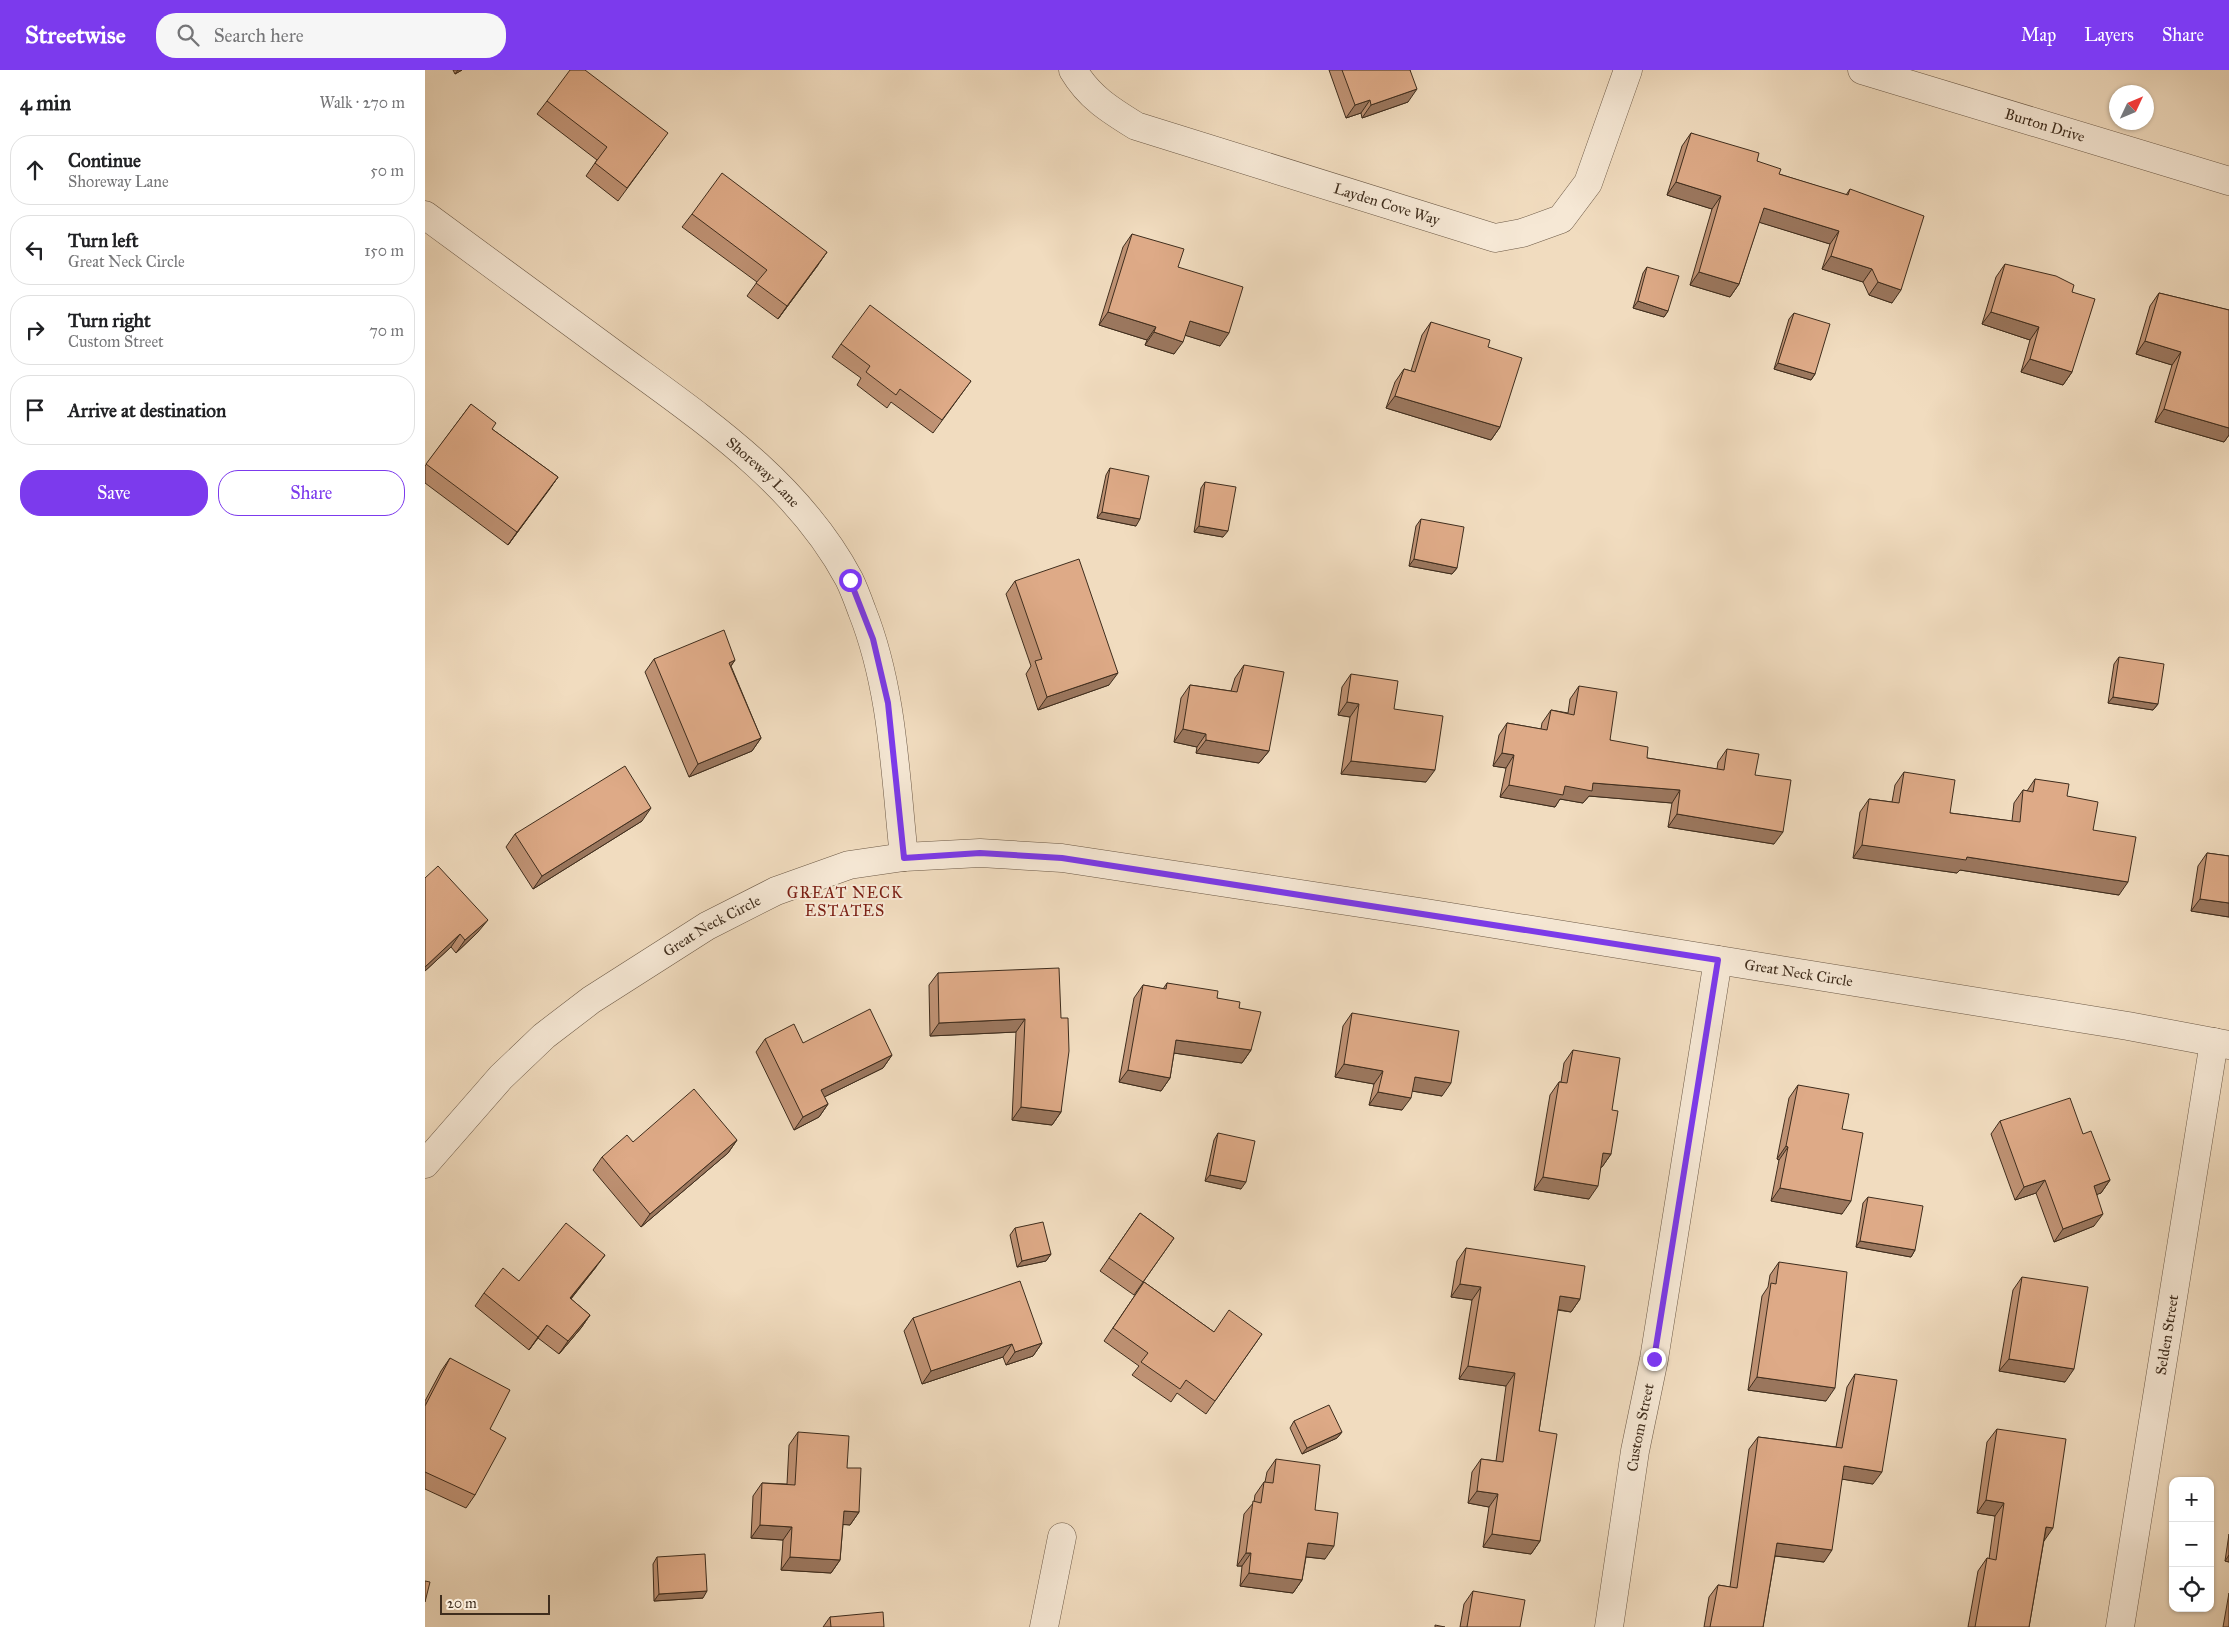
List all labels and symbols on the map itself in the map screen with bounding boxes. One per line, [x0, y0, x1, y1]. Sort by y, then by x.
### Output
north arrow [2109, 85, 2154, 130]
street label: Burton Drive [2003, 105, 2087, 146]
street label: Layden Cove Way [1331, 179, 1443, 230]
street label: Shoreway Lane [723, 433, 804, 511]
route start [839, 569, 862, 592]
district label: GREAT NECK ESTATES [787, 883, 903, 920]
street label: Great Neck Circle [660, 891, 764, 961]
street label: Great Neck Circle [1743, 955, 1854, 991]
street label: Selden Street [2152, 1292, 2182, 1376]
route end [1643, 1348, 1666, 1371]
street label: Custom Street [1623, 1381, 1658, 1473]
scale bar [440, 1592, 550, 1615]

